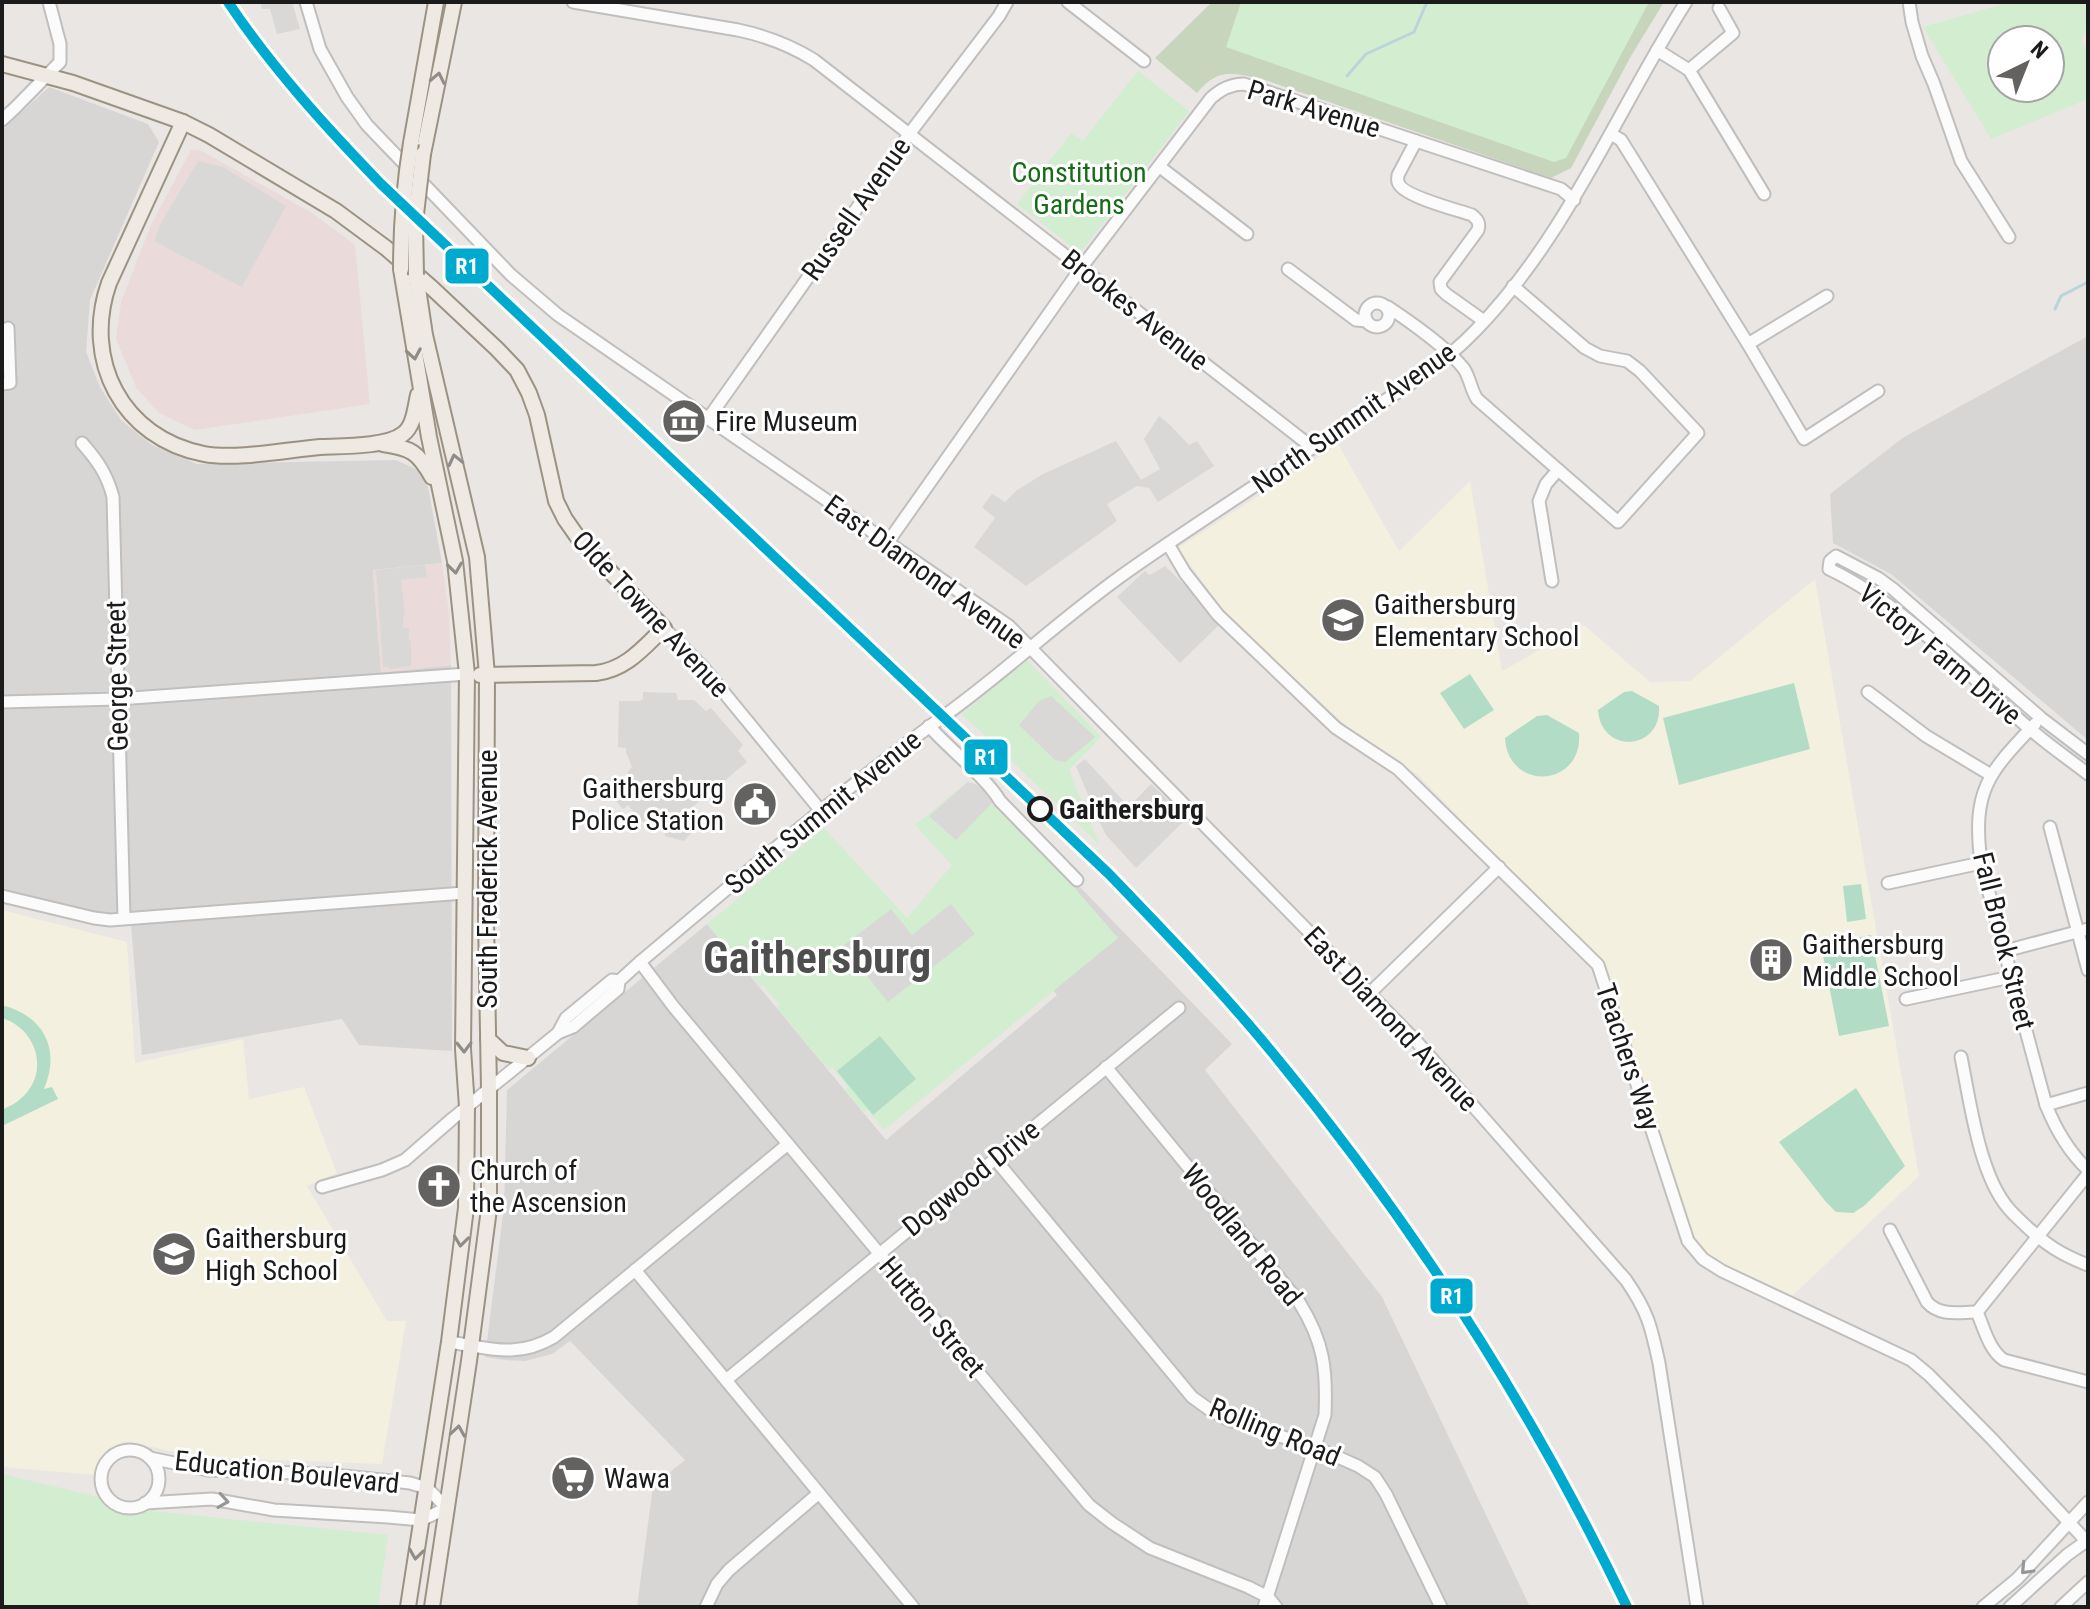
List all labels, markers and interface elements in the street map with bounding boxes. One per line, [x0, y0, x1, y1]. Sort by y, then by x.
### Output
north arrow [1986, 24, 2066, 104]
text: N [2026, 36, 2053, 63]
one-way arrow [429, 71, 446, 85]
street label: Park Avenue [1244, 73, 1384, 145]
street label: Russell Avenue [795, 131, 917, 287]
park label: Constitution Gardens [1011, 156, 1147, 221]
street label: Brookes Avenue [1055, 243, 1215, 377]
line badge: R1 [444, 247, 490, 285]
text: R1 [455, 254, 479, 279]
street label: North Summit Avenue [1246, 335, 1462, 501]
one-way arrow [405, 347, 422, 361]
museum icon: Fire Museum [660, 397, 708, 445]
place label: Fire Museum [715, 405, 858, 438]
one-way arrow [447, 453, 464, 467]
street label: East Diamond Avenue [818, 488, 1032, 656]
street label: Olde Towne Avenue [565, 524, 737, 704]
one-way arrow [446, 561, 463, 575]
street label: Victory Farm Drive [1852, 576, 2028, 732]
place label: Gaithersburg Elementary School [1374, 588, 1579, 653]
school or university icon: Gaithersburg Elementary School [1319, 596, 1367, 644]
street label: George Street [99, 600, 135, 752]
street label: South Summit Avenue [718, 723, 928, 901]
line badge: R1 [963, 738, 1009, 776]
text: R1 [974, 745, 998, 770]
street label: South Frederick Avenue [471, 749, 504, 1009]
place label: Gaithersburg Police Station [571, 772, 724, 837]
public building icon: Gaithersburg Police Station [731, 780, 779, 828]
place label: Gaithersburg [1059, 793, 1204, 826]
marker: Gaithersburg [1028, 797, 1052, 821]
street label: Fall Brook Street [1966, 849, 2042, 1033]
street label: East Diamond Avenue [1297, 920, 1485, 1118]
place label: Gaithersburg Middle School [1802, 928, 1959, 993]
district label: Gaithersburg [703, 932, 931, 984]
building icon: Gaithersburg Middle School [1747, 936, 1795, 984]
street label: Teachers Way [1589, 979, 1667, 1135]
one-way arrow [455, 1041, 473, 1054]
street label: Dogwood Drive [896, 1113, 1046, 1243]
place label: Church of the Ascension [470, 1154, 627, 1219]
street label: Woodland Road [1175, 1157, 1309, 1313]
church icon: Church of the Ascension [415, 1162, 463, 1210]
place label: Gaithersburg High School [205, 1222, 347, 1287]
school or university icon: Gaithersburg High School [150, 1230, 198, 1278]
one-way arrow [453, 1235, 470, 1248]
street label: Hutton Street [872, 1250, 992, 1384]
line badge: R1 [1429, 1277, 1474, 1315]
text: R1 [1440, 1284, 1464, 1309]
street label: Rolling Road [1205, 1391, 1345, 1473]
one-way arrow [449, 1424, 466, 1438]
street label: Education Boulevard [173, 1444, 401, 1500]
supermarket icon: Wawa [549, 1454, 597, 1502]
place label: Wawa [604, 1462, 670, 1495]
one-way arrow [216, 1492, 230, 1509]
one-way arrow [408, 1547, 425, 1561]
one-way arrow [2022, 1560, 2036, 1575]

